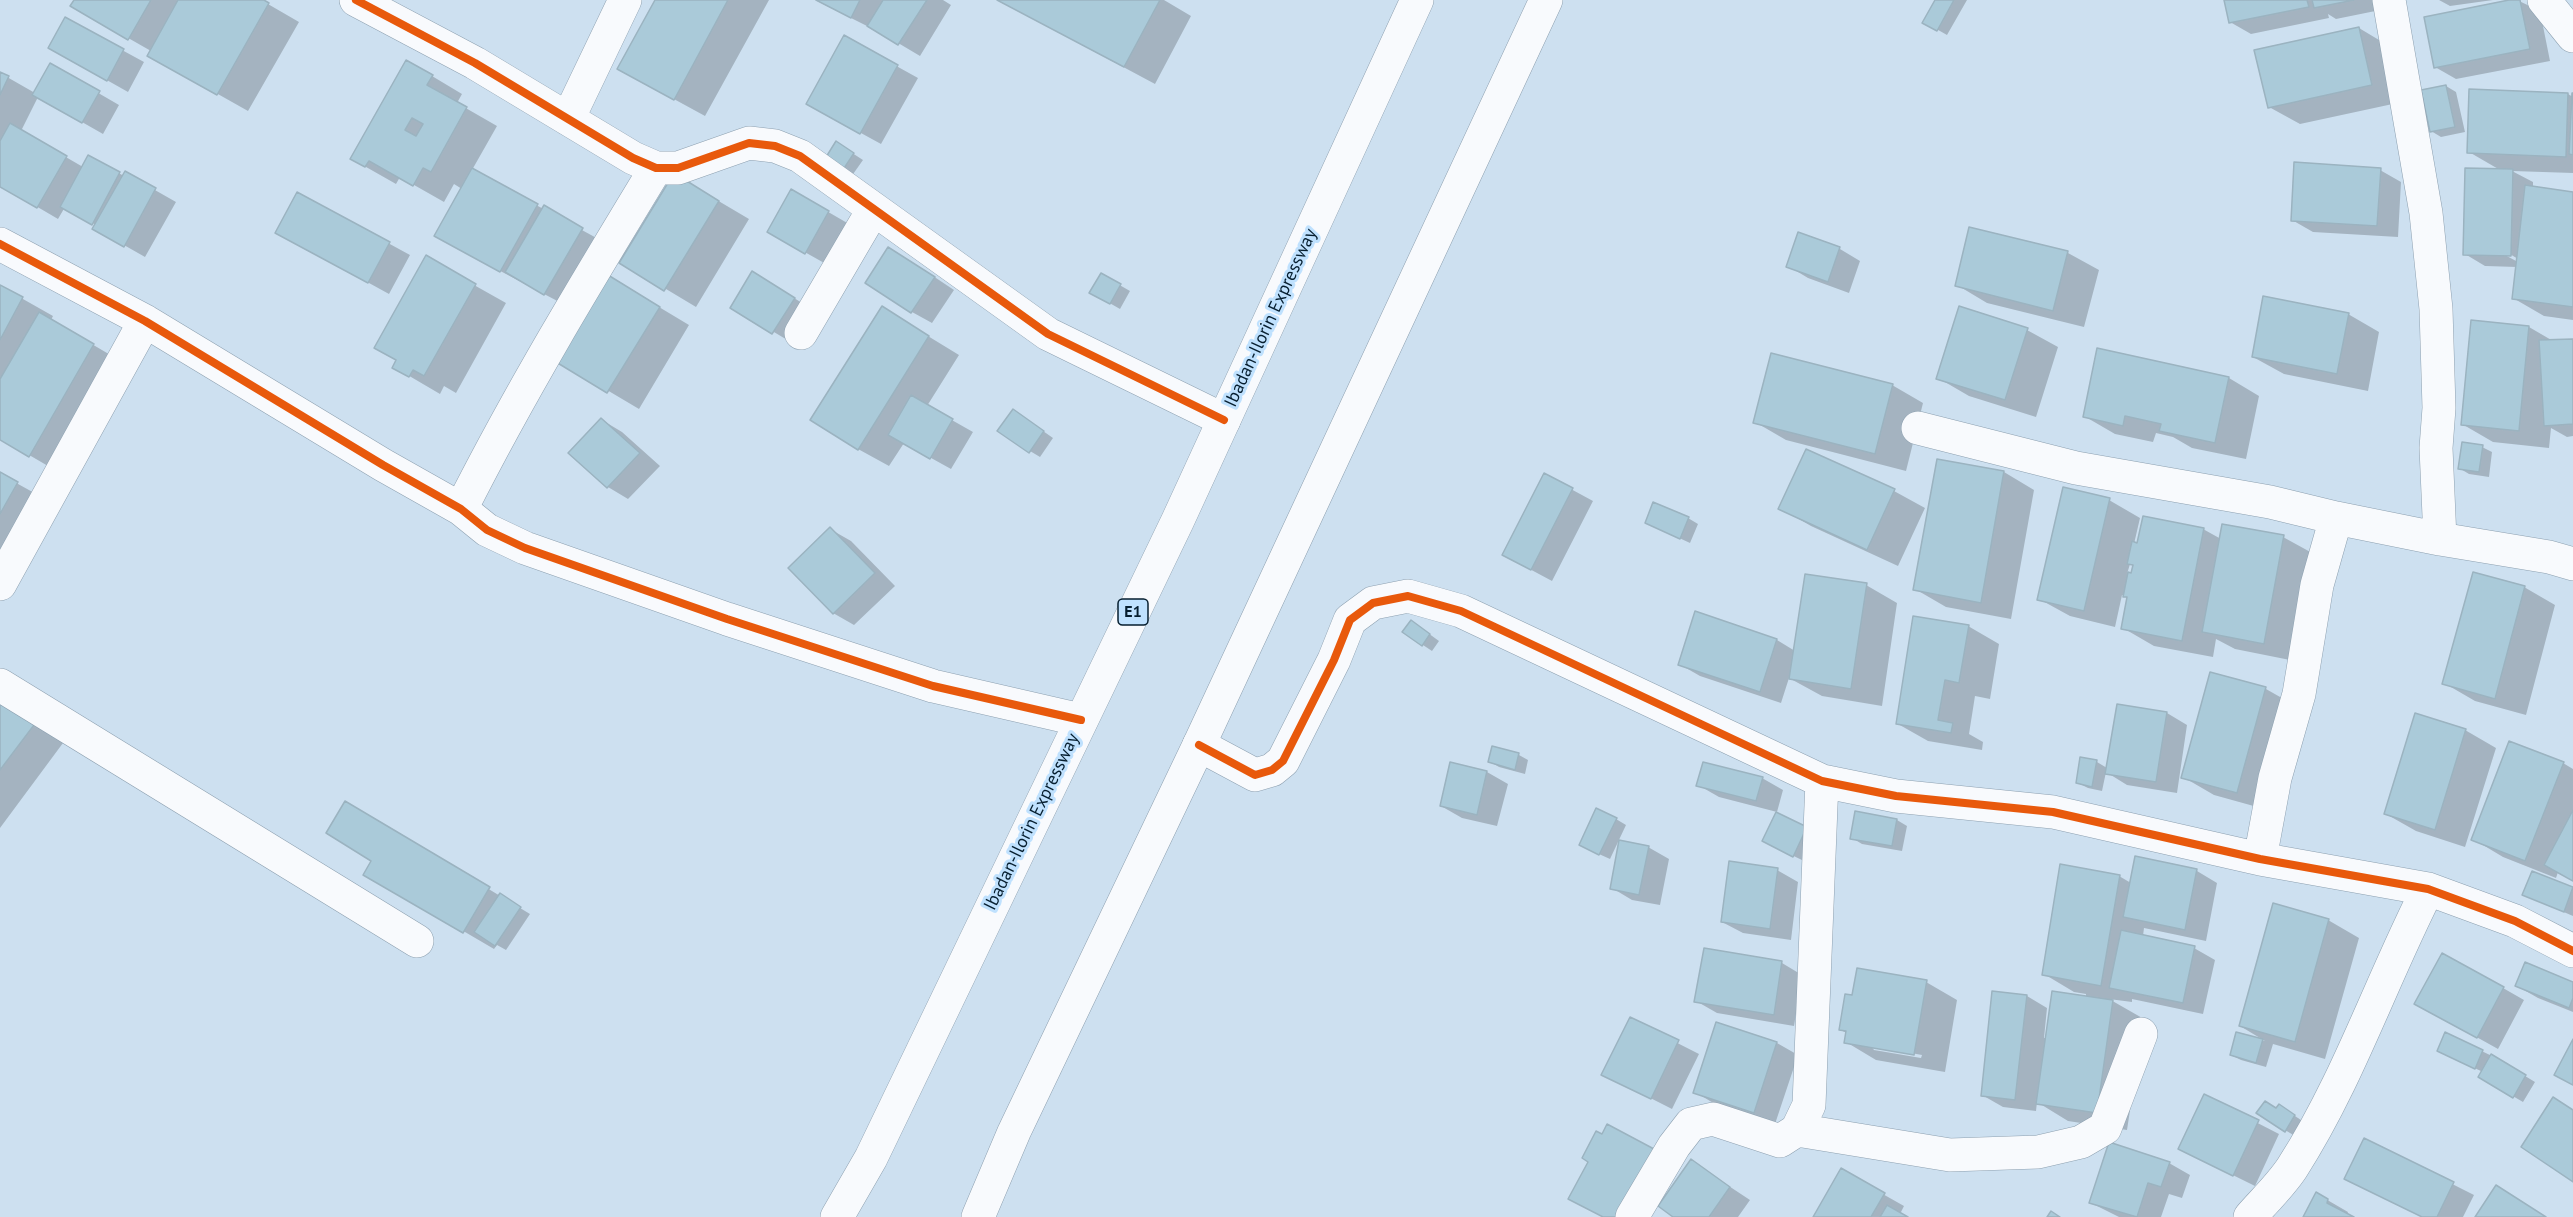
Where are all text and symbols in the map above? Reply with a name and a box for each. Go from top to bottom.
street label: Ibadan-Ilorin Expressway [1220,225,1322,411]
road number: E1 [1118,599,1148,625]
street label: Ibadan-Ilorin Expressway [980,730,1084,914]

